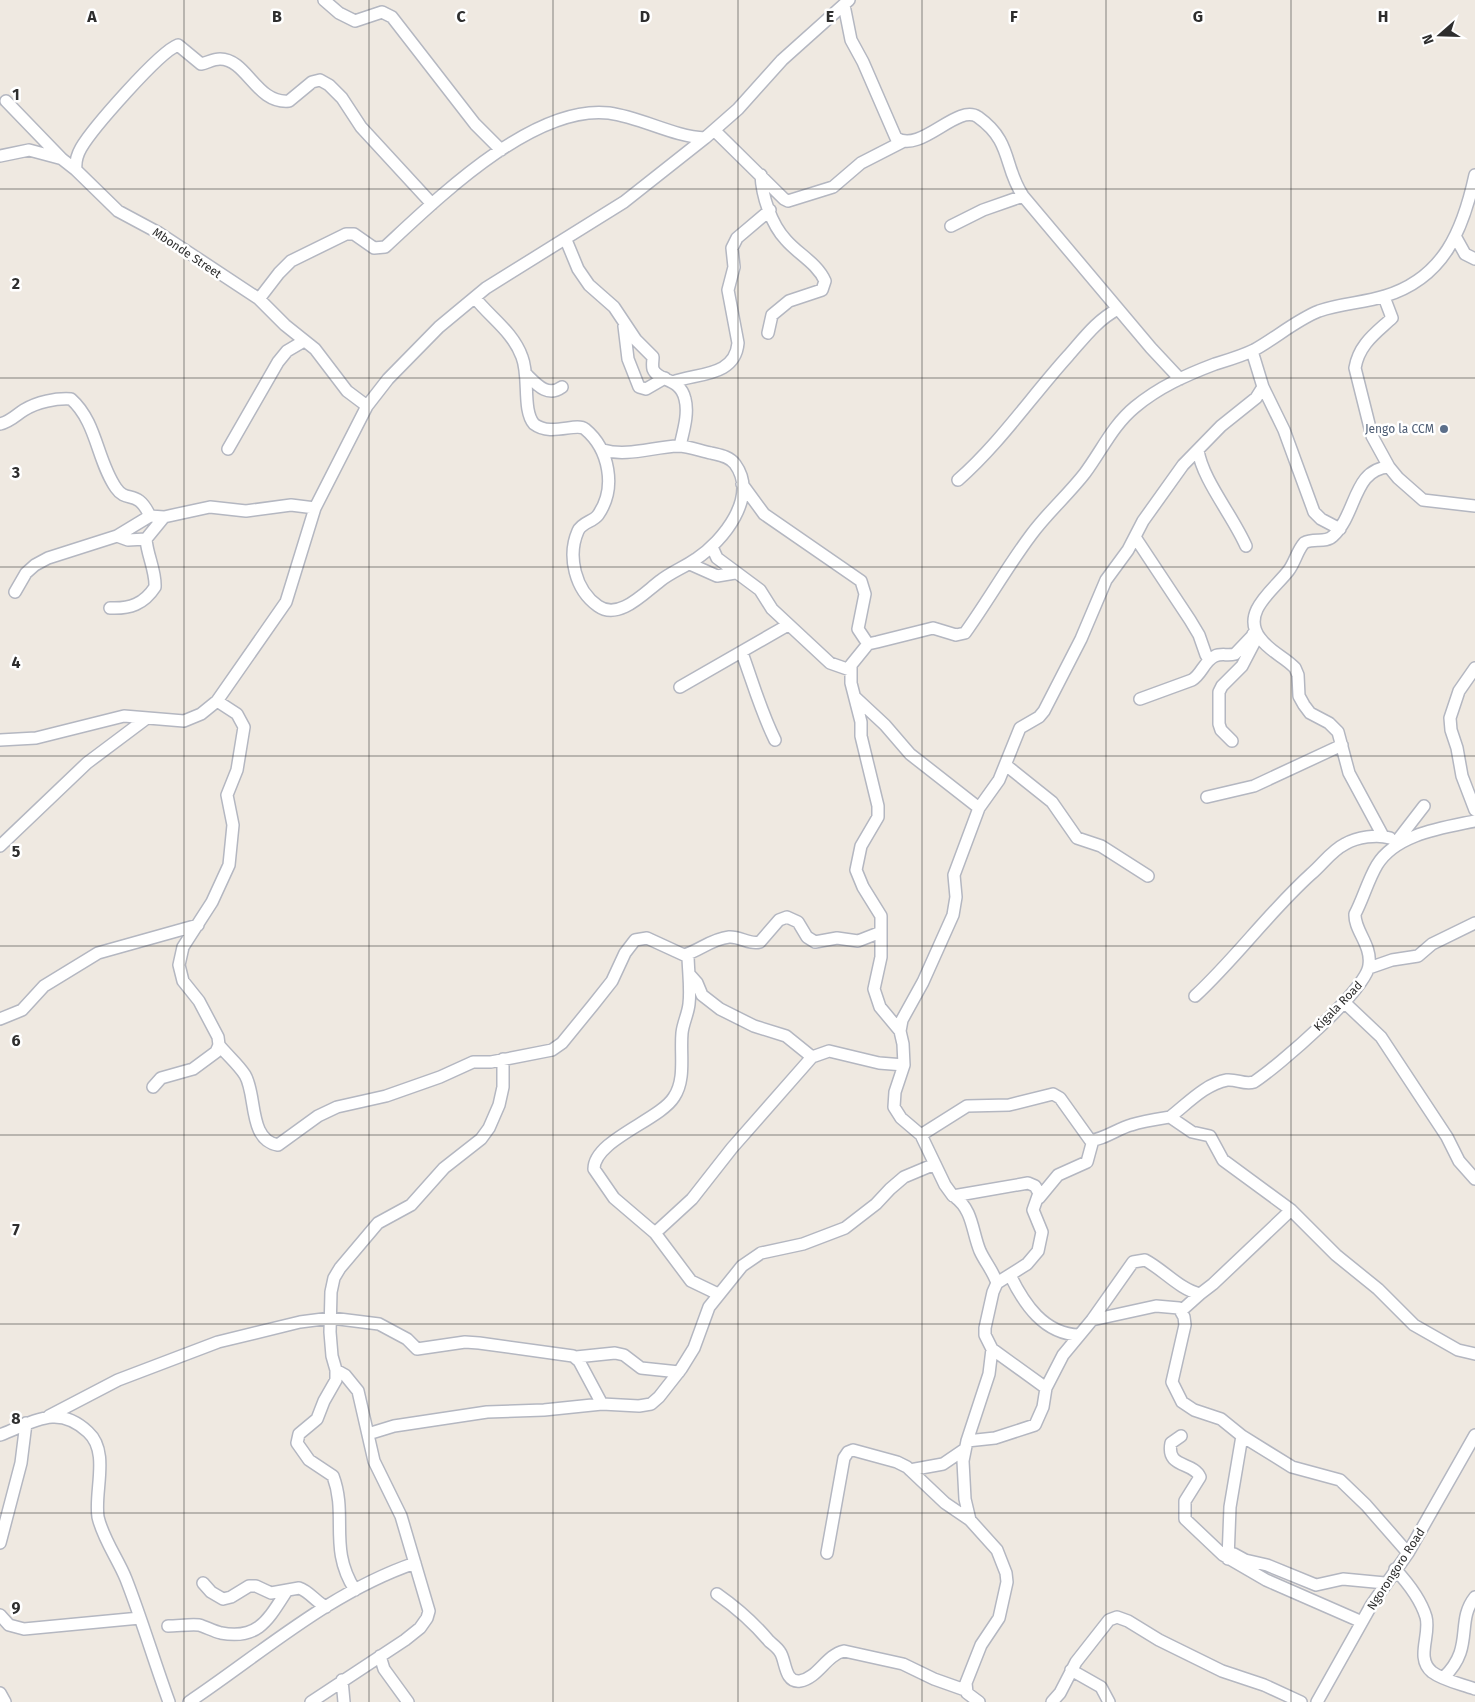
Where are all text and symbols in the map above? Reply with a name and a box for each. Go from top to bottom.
text: A [86,7,97,26]
text: B [272,7,282,26]
text: C [456,7,466,26]
text: D [640,7,650,26]
text: E [826,7,834,26]
text: F [1010,7,1018,26]
text: G [1193,7,1203,26]
text: H [1378,7,1388,26]
north arrow [1415,10,1465,60]
text: N [1419,32,1438,47]
text: 1 [12,85,20,104]
street label: Mbonde Street [150,225,225,282]
text: 2 [12,274,20,293]
place label: Jengo la CCM [1365,422,1434,436]
marker: Jengo la CCM [1438,423,1450,435]
text: 3 [11,463,20,482]
text: 4 [11,653,21,672]
text: 5 [12,842,21,861]
street label: Kigala Road [1311,978,1365,1034]
text: 6 [11,1031,21,1050]
text: 7 [12,1220,20,1239]
text: 8 [11,1409,21,1428]
street label: Ngorongoro Road [1364,1525,1428,1613]
text: 9 [12,1598,21,1617]

